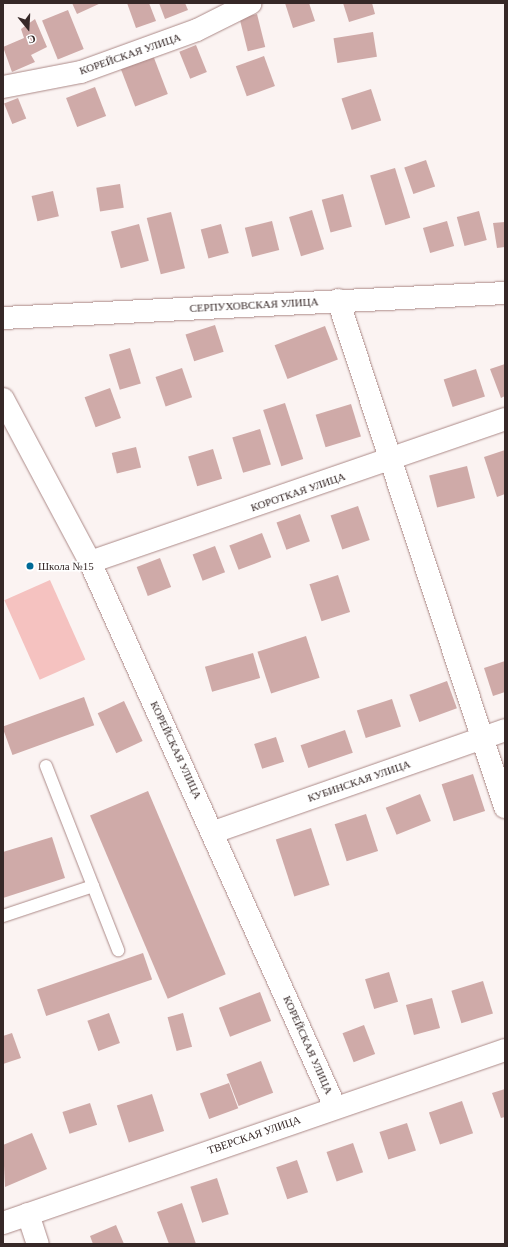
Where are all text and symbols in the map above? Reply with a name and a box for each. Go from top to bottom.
north arrow [8,8,48,48]
street label: КОРЕЙСКАЯ УЛИЦА [78,30,182,78]
text: С [26,32,37,46]
street label: СЕРПУХОВСКАЯ УЛИЦА [189,295,319,315]
street label: КОРОТКАЯ УЛИЦА [249,470,347,514]
place label: Школа №15 [38,559,94,573]
marker: Школа №15 [25,561,35,571]
street label: КОРЕЙСКАЯ УЛИЦА [148,699,204,801]
street label: КУБИНСКАЯ УЛИЦА [306,757,412,805]
street label: КОРЕЙСКАЯ УЛИЦА [280,994,336,1096]
street label: ТВЕРСКАЯ УЛИЦА [206,1113,302,1157]

